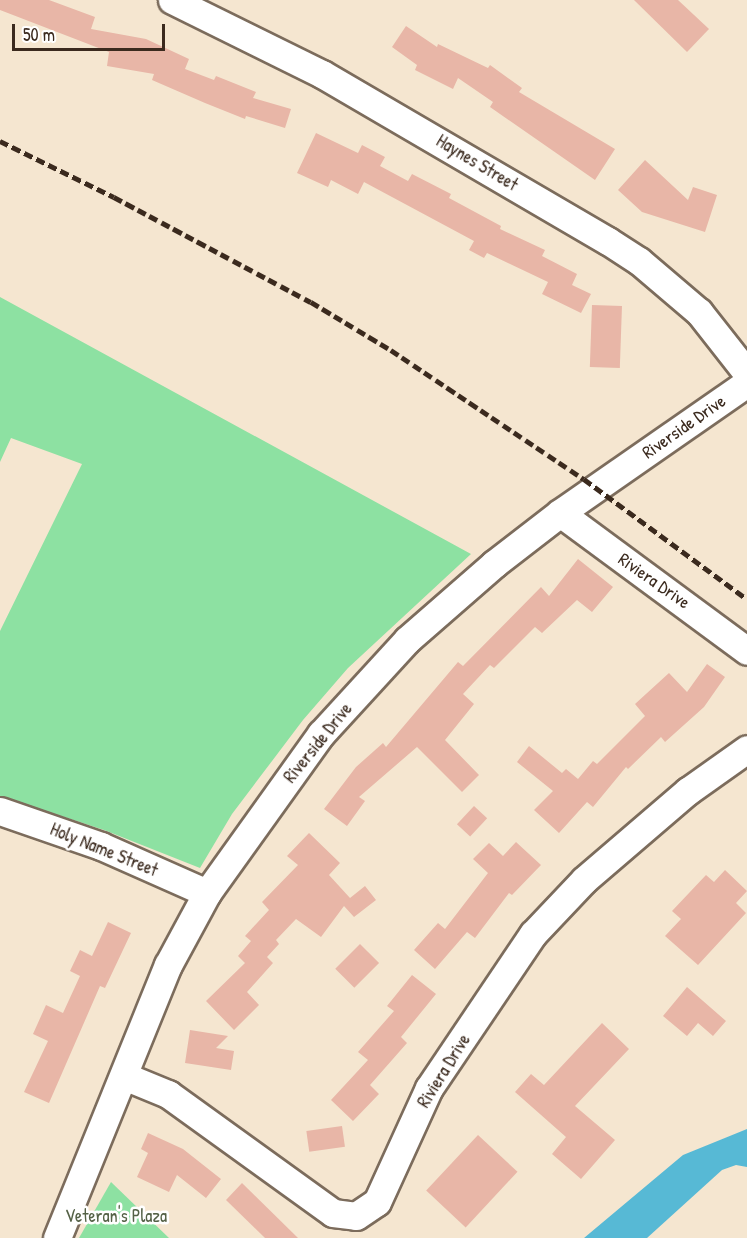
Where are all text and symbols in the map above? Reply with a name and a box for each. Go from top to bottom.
scale bar [15,12,168,50]
text: 50 m [23,22,55,47]
street label: Haynes Street [432,130,522,196]
street label: Riverside Drive [638,390,730,464]
street label: Riviera Drive [614,548,694,614]
street label: Riverside Drive [279,699,357,787]
street label: Holy Name Street [47,819,161,881]
street label: Riviera Drive [413,1030,475,1112]
park label: Veteran's Plaza [65,1205,167,1227]

